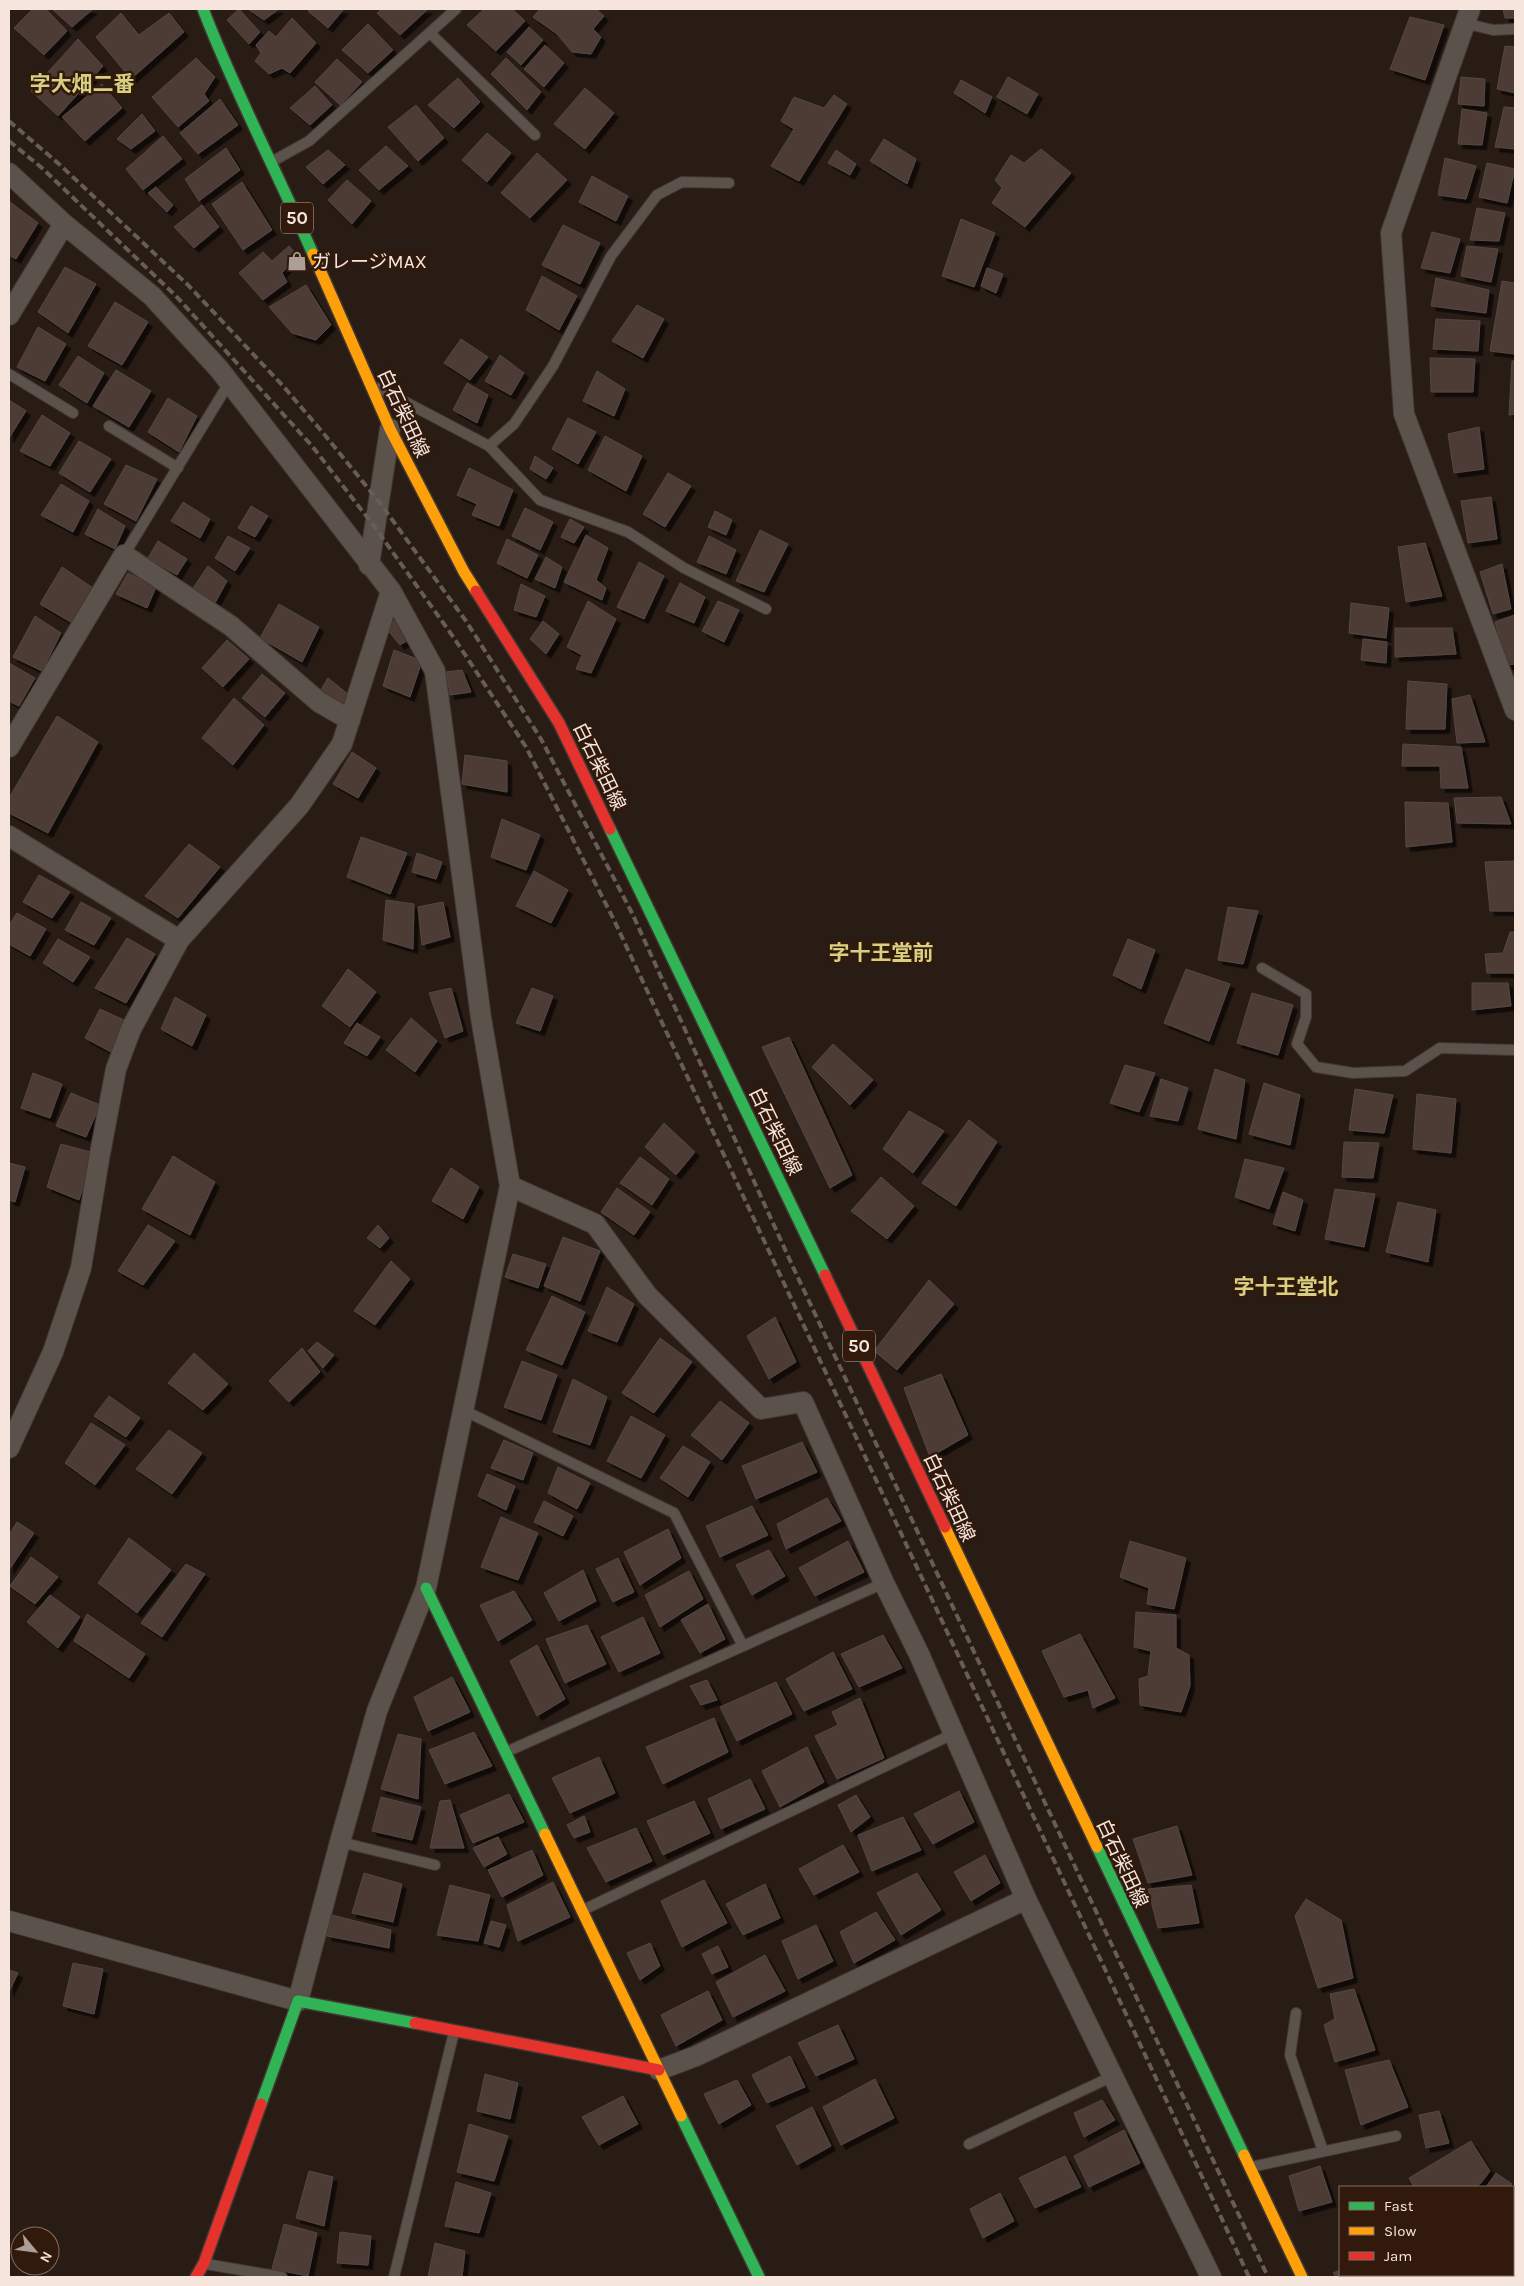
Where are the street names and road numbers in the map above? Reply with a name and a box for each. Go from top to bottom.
road number: 50 [281,202,313,234]
street label: 白石柴田線 [373,366,433,461]
street label: 白石柴田線 [568,719,630,814]
street label: 白石柴田線 [744,1084,806,1179]
road number: 50 [843,1330,875,1362]
street label: 白石柴田線 [919,1450,979,1545]
street label: 白石柴田線 [1092,1816,1152,1911]

